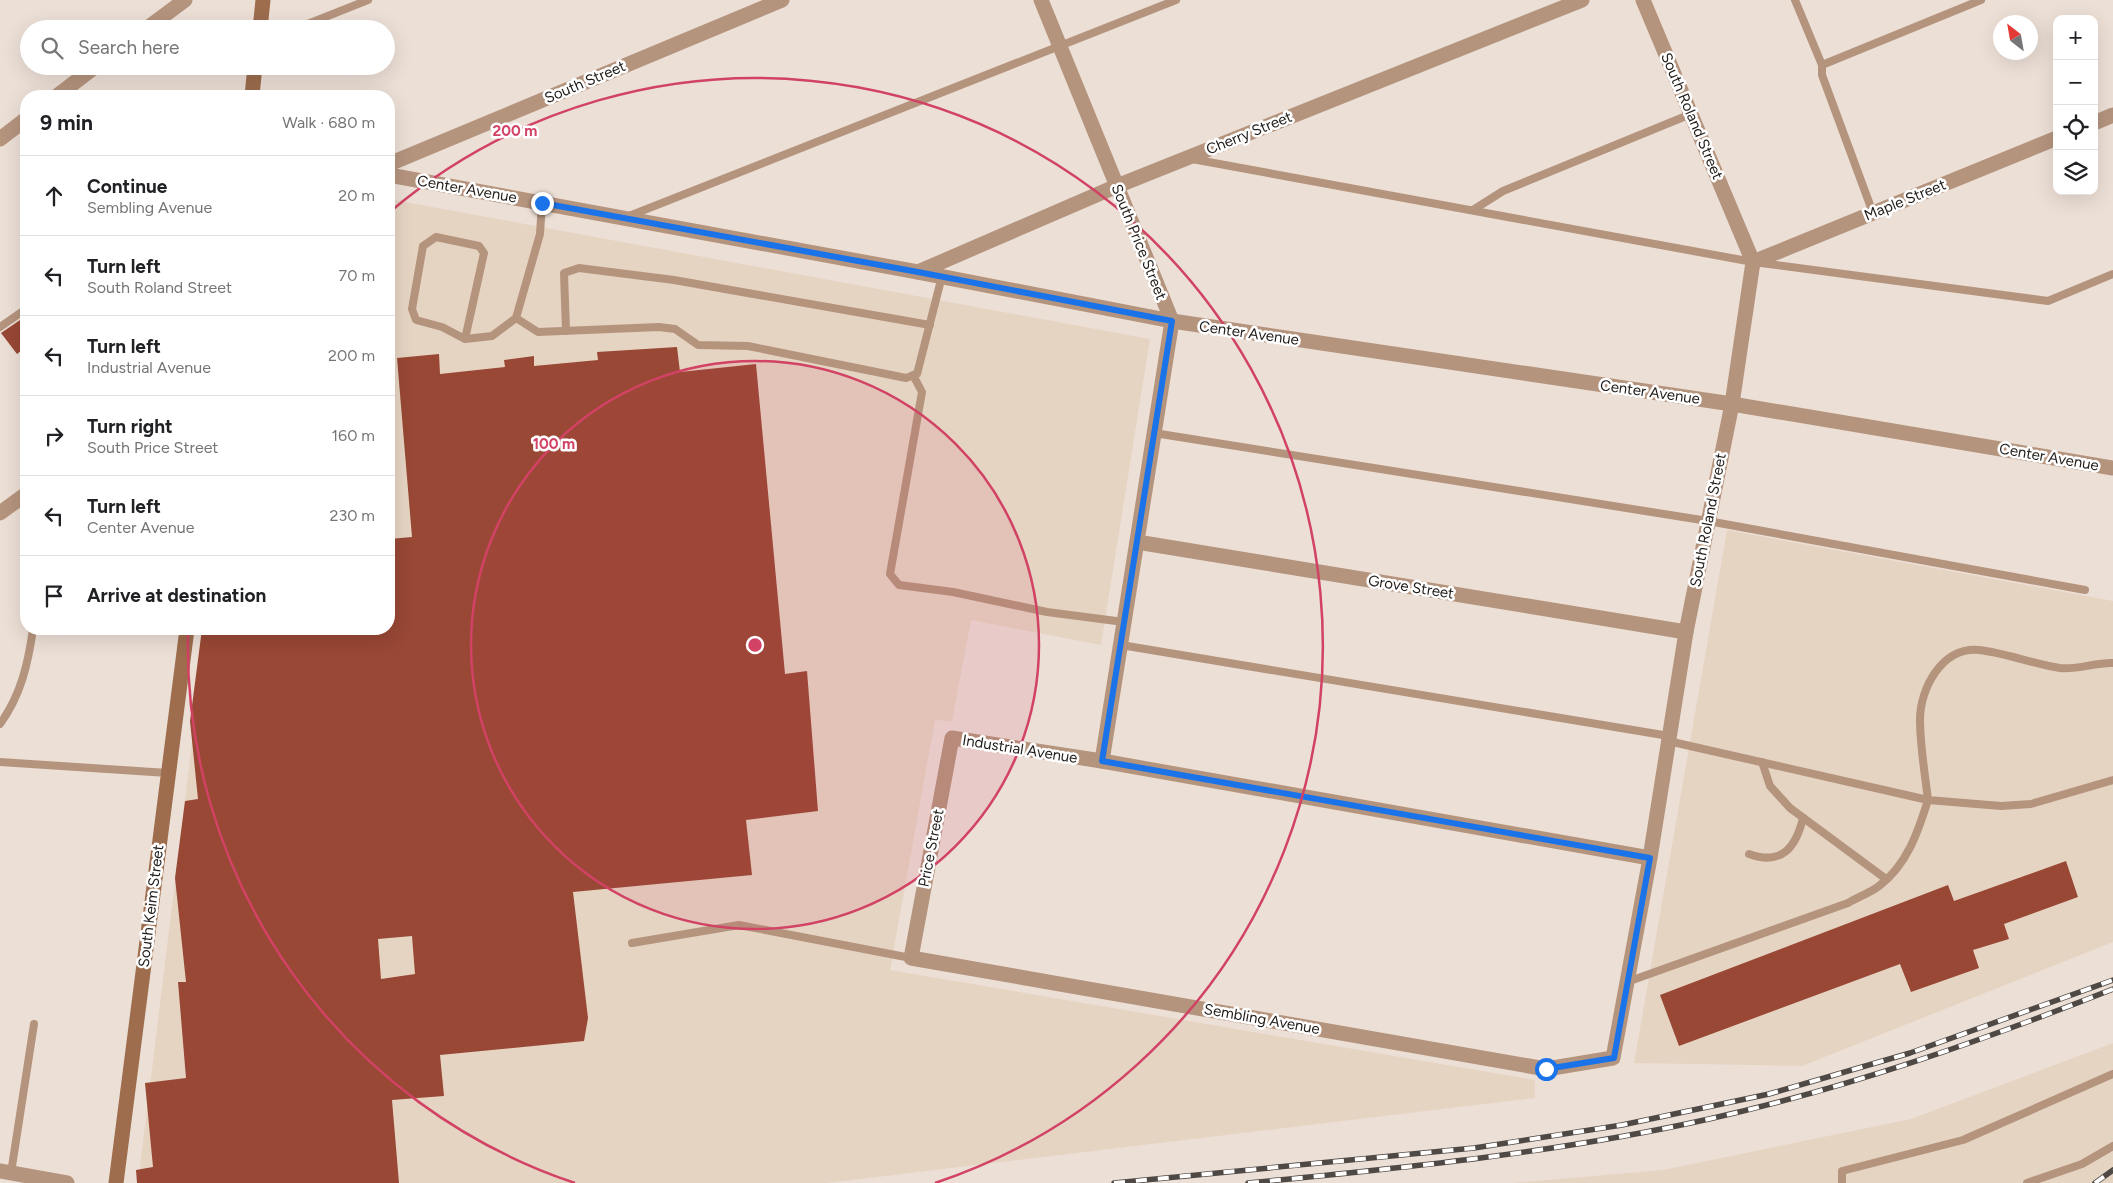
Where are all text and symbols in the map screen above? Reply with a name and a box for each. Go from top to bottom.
north arrow [1993,15,2038,60]
map controls [2053,15,2098,195]
button: + [2053,15,2098,60]
search box [20,20,395,75]
icon: search [38,34,66,62]
text: Search here [78,36,180,59]
street label: South Roland Street [1657,50,1727,182]
street label: South Street [542,57,628,107]
button: − [2053,60,2098,105]
button: locate [2053,105,2098,150]
street label: Cherry Street [1203,107,1295,158]
text: 9 min [40,110,93,135]
text: Walk · 680 m [282,113,375,132]
text: 200 m [493,122,537,140]
button: layers [2053,150,2098,195]
street label: Center Avenue [416,171,518,207]
text: Continue [87,175,167,198]
street label: Maple Street [1862,175,1949,225]
icon: ahead [40,182,68,210]
street label: South Price Street [1108,182,1171,303]
text: 20 m [338,186,375,205]
route end [531,192,554,215]
text: Sembling Avenue [87,198,212,217]
text: Turn left [87,255,161,278]
icon: left [40,262,68,290]
text: 70 m [339,266,375,285]
text: South Roland Street [87,278,232,297]
street label: Center Avenue [1198,317,1300,349]
text: Turn left [87,335,161,358]
icon: left [40,342,68,370]
text: 200 m [328,346,375,365]
text: Industrial Avenue [87,358,211,377]
street label: Center Avenue [1599,376,1701,408]
text: Turn right [87,415,173,438]
icon: right [40,422,68,450]
text: 160 m [332,426,375,445]
text: 100 m [533,435,575,453]
text: South Price Street [87,438,218,457]
street label: Center Avenue [1998,439,2100,475]
street label: South Roland Street [1686,451,1730,588]
text: Turn left [87,495,161,518]
icon: left [40,502,68,530]
text: 230 m [330,506,375,525]
text: Center Avenue [87,518,194,537]
street label: Grove Street [1367,571,1455,603]
icon: arrive [40,582,68,610]
text: Arrive at destination [87,584,266,607]
centre of rings [746,636,764,654]
street label: Industrial Avenue [961,731,1079,767]
street label: Price Street [915,807,947,889]
street label: South Keim Street [135,843,167,968]
street label: Sembling Avenue [1203,1000,1321,1038]
route start [1535,1058,1558,1081]

